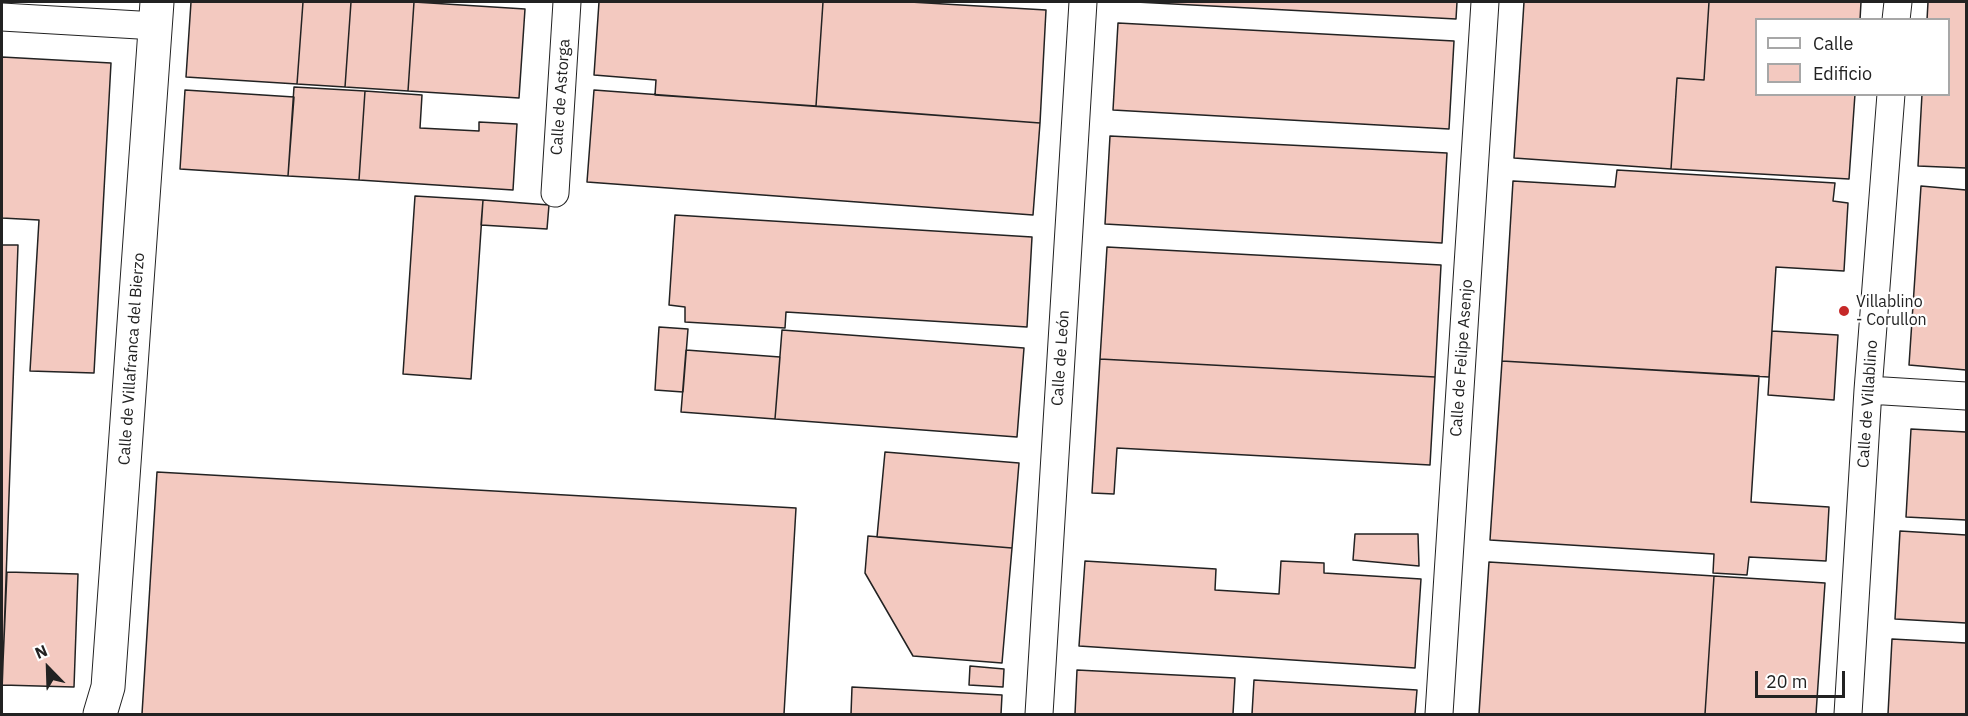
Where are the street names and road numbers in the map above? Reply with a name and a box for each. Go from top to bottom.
street label: Calle de Astorga [547,38,575,156]
street label: Calle de Villafranca del Bierzo [115,252,149,466]
street label: Calle de Felipe Asenjo [1447,279,1477,437]
street label: Calle de León [1048,309,1074,407]
street label: Calle de Villablino [1854,339,1882,469]

